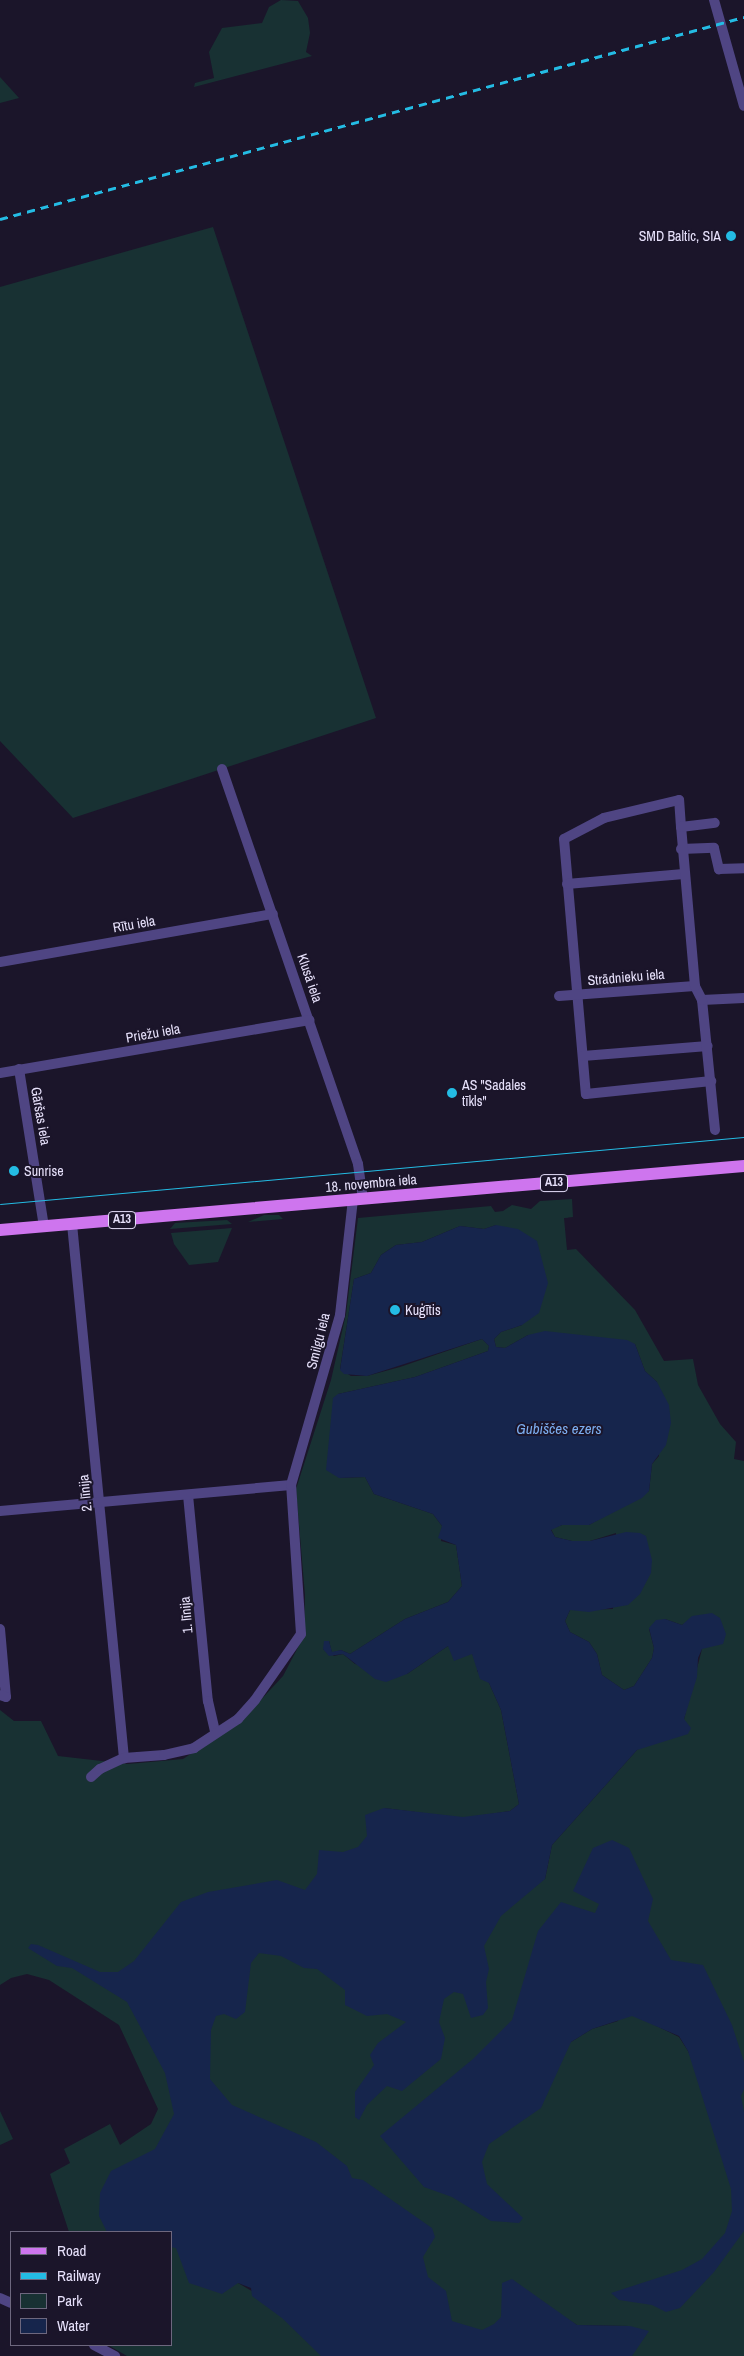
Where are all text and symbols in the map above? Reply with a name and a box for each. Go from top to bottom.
place label: SMD Baltic, SIA [639,228,721,244]
marker: SMD Baltic, SIA [725,230,737,242]
street label: Rītu iela [111,912,157,936]
street label: Klusā iela [294,951,326,1005]
street label: Strādnieku iela [587,965,665,989]
street label: Priežu iela [125,1020,181,1046]
place label: AS "Sadales tīkls" [462,1077,526,1110]
street label: Gāršas iela [28,1086,54,1146]
marker: AS "Sadales tīkls" [446,1087,458,1099]
place label: Sunrise [24,1163,64,1179]
marker: Sunrise [8,1165,20,1177]
street label: 18. novembra iela [324,1171,418,1195]
road number: A13 [539,1174,569,1192]
road number: A13 [107,1210,137,1230]
place label: Kuģītis [405,1302,441,1318]
marker: Kuģītis [389,1304,401,1316]
street label: Smilgu iela [303,1311,333,1371]
water label: Gubiščes ezers [516,1420,602,1438]
street label: 2. līnija [75,1474,95,1512]
street label: 1. līnija [176,1596,196,1634]
legend [10,2231,172,2346]
text: Road [57,2240,86,2261]
text: Railway [57,2265,101,2286]
text: Park [57,2290,82,2311]
text: Water [57,2315,89,2336]

